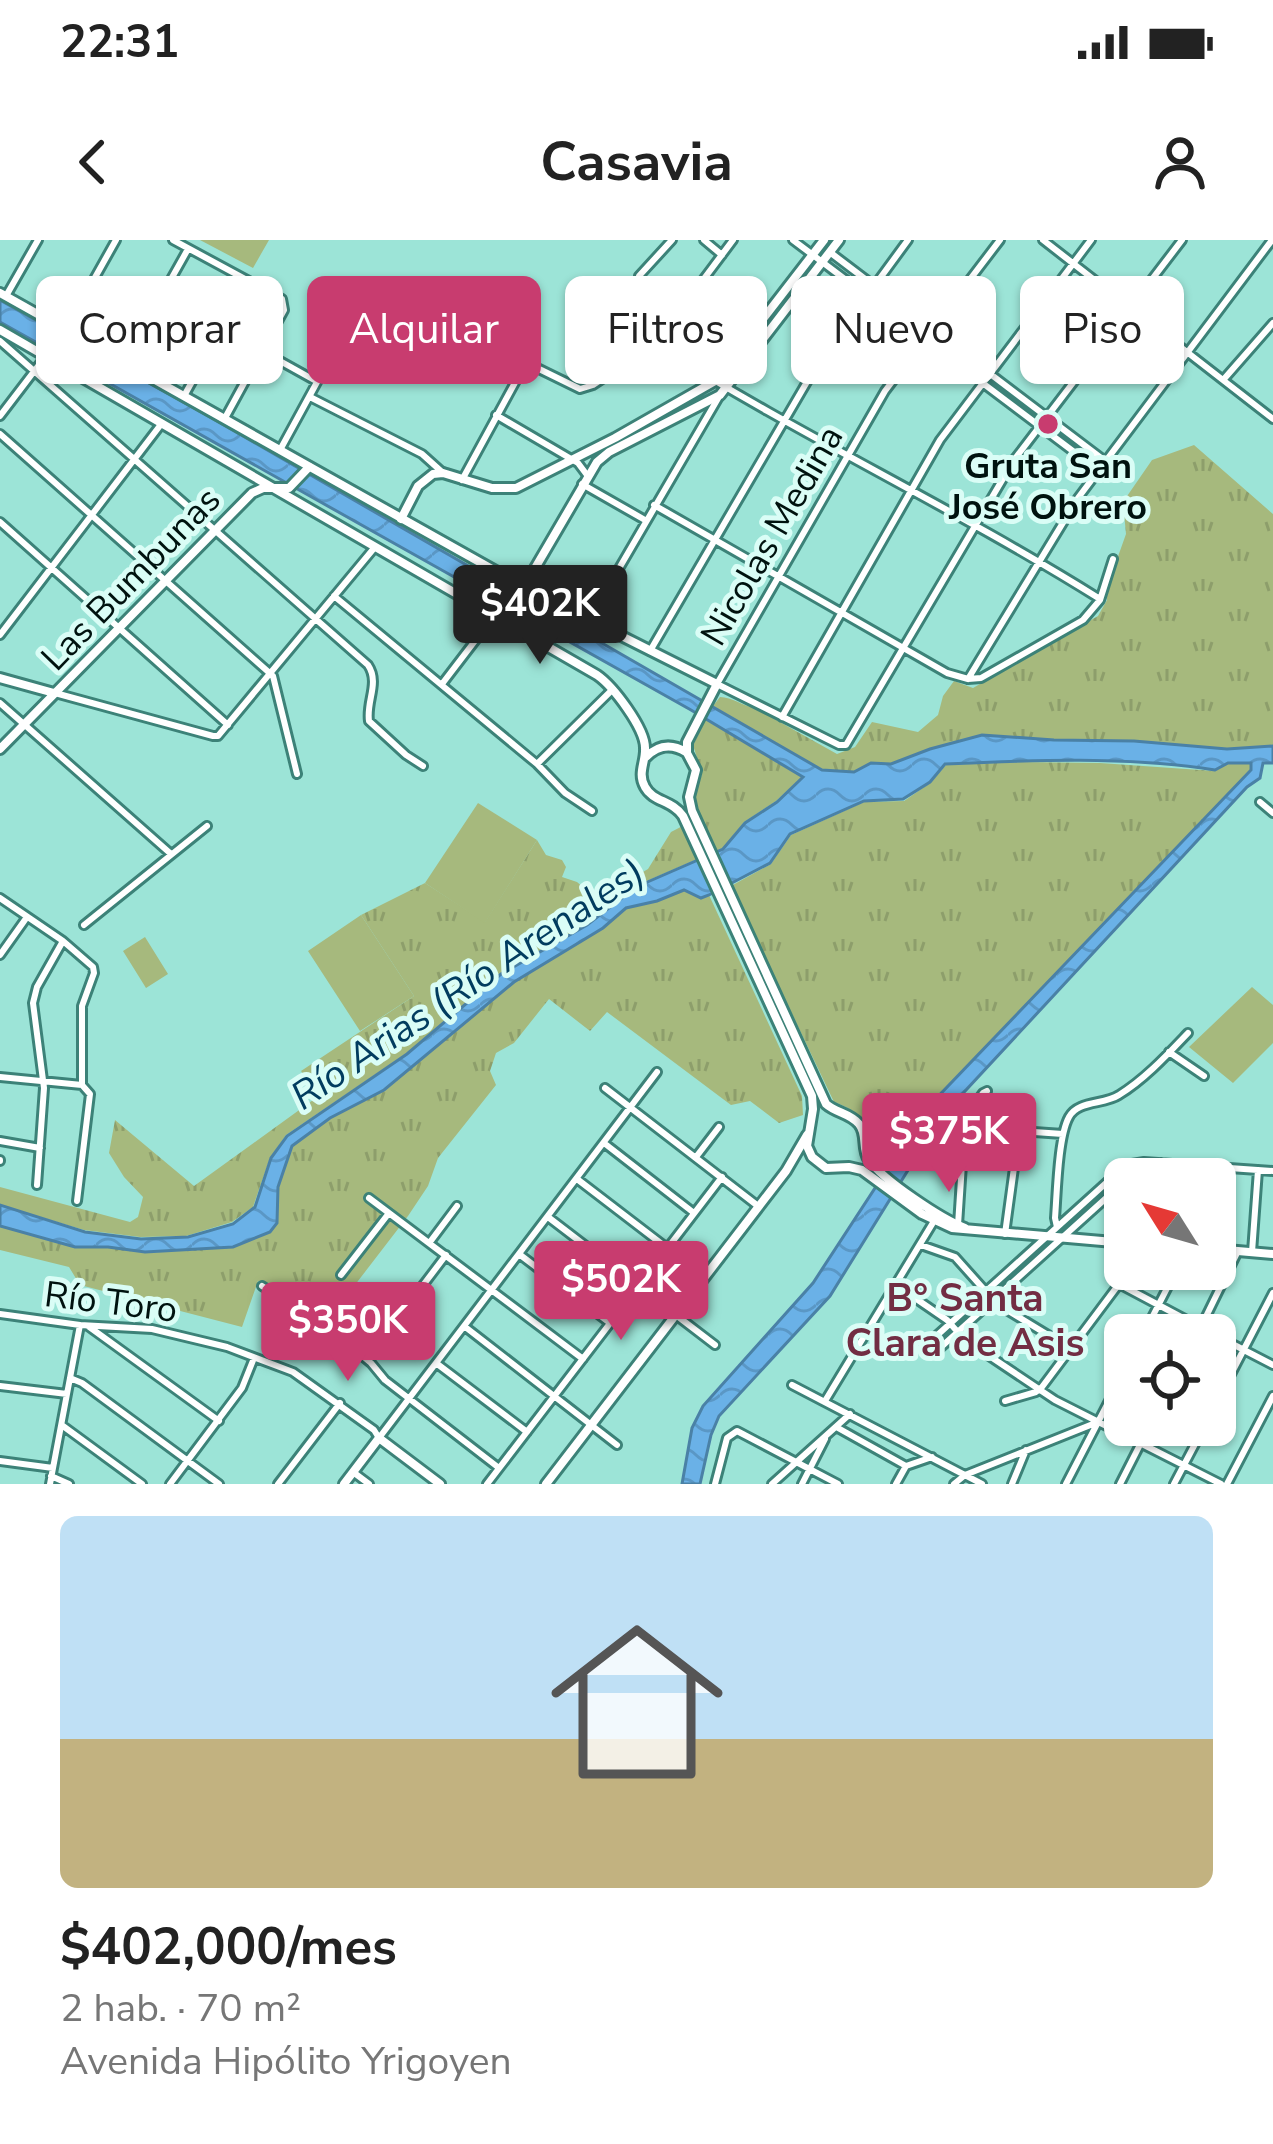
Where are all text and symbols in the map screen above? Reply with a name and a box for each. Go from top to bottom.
text: 22:31 [60,12,179,73]
text: Casavia [540,125,733,199]
icon: back [60,129,126,195]
icon: person [1147,129,1213,195]
chip: Comprar [36,276,283,384]
chip: Alquilar [307,276,541,384]
chip: Filtros [565,276,767,384]
chip: Nuevo [791,276,996,384]
chip: Piso [1020,276,1184,384]
marker: Gruta San José Obrero [1035,411,1061,437]
street label: Nicolas Medina [689,417,855,655]
place label: Gruta San José Obrero [948,442,1147,532]
street label: Las Bumbunas [31,476,232,682]
pin: $402K [456,565,624,667]
text: $402K [480,577,600,630]
water label: Río Arias (Río Arenales) [281,846,655,1122]
pin: $375K [865,1093,1033,1195]
text: $375K [889,1105,1009,1158]
north arrow [1104,1158,1236,1290]
map controls [1104,1158,1236,1446]
pin: $502K [537,1241,705,1343]
text: $502K [561,1253,681,1306]
street label: Río Toro [42,1270,180,1335]
district label: B° Santa Clara de Asis [846,1272,1085,1370]
pin: $350K [264,1282,432,1384]
text: $350K [288,1294,408,1347]
button: locate [1104,1314,1236,1446]
icon: home [529,1594,745,1810]
text: $402,000/mes [60,1912,397,1982]
text: 2 hab. · 70 m² [60,1982,301,2035]
text: Avenida Hipólito Yrigoyen [60,2035,512,2088]

